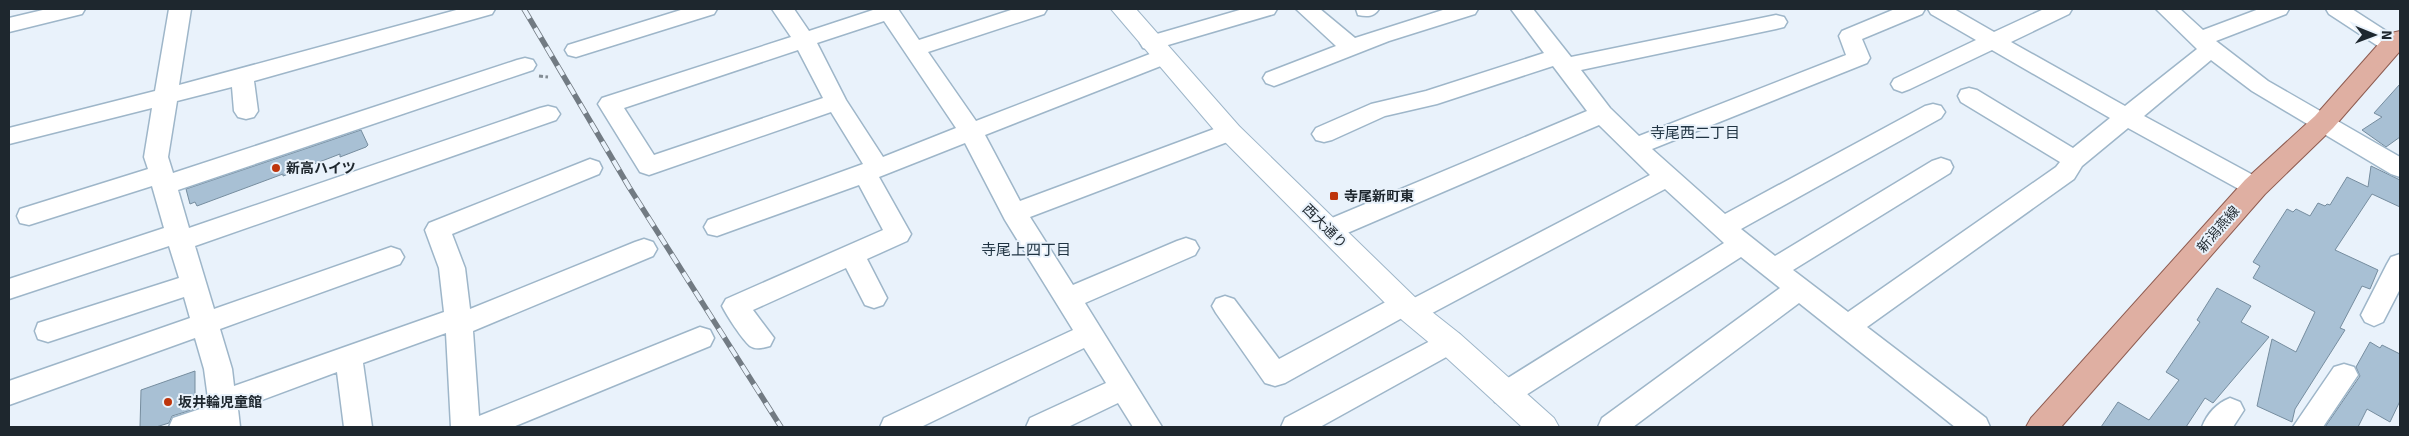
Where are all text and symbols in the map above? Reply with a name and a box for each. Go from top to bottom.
north arrow [2349,10,2399,60]
text: N [2378,30,2395,40]
district label: 寺尾西二丁目 [1650,124,1740,142]
place label: 新高ハイツ [286,160,356,177]
marker: 新高ハイツ [270,162,282,174]
place label: 寺尾新町東 [1344,188,1414,205]
marker: 寺尾新町東 [1328,190,1340,202]
street label: 西大通り [1299,201,1350,252]
street label: 新潟燕線 [2194,203,2243,256]
district label: 寺尾上四丁目 [981,241,1071,259]
place label: 坂井輪児童館 [178,394,262,411]
marker: 坂井輪児童館 [162,396,174,408]

